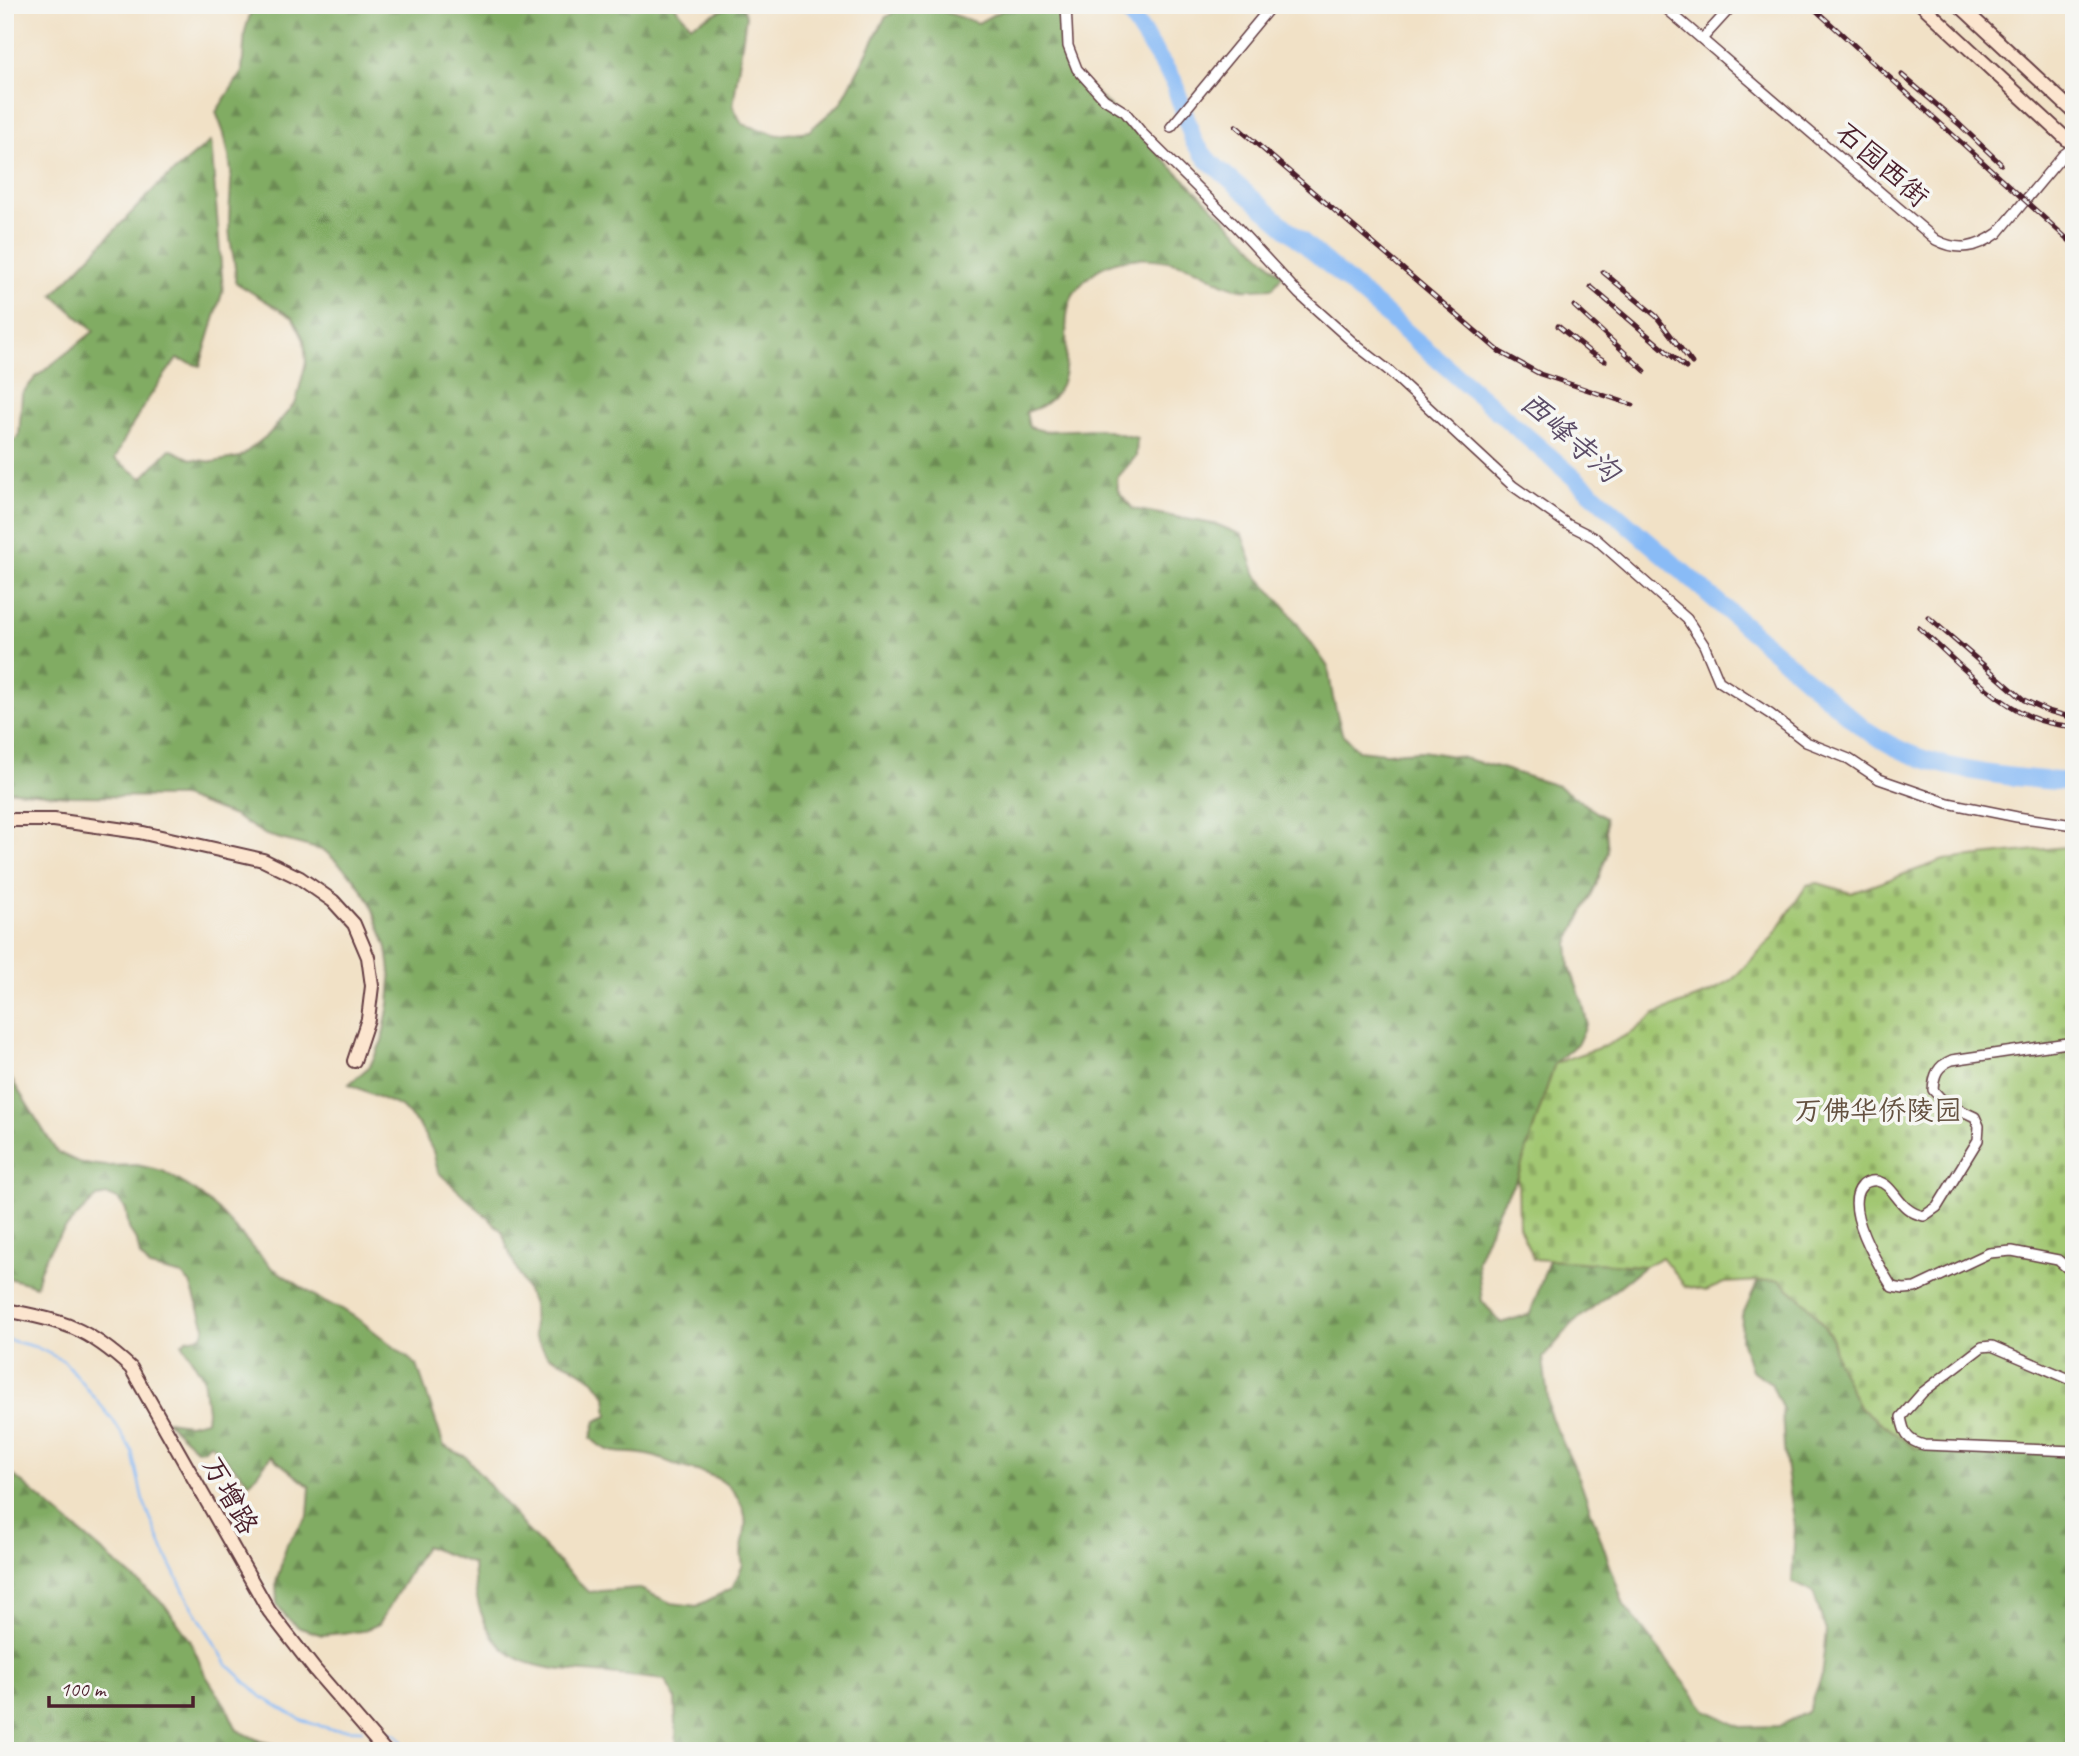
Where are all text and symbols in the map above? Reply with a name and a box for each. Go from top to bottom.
street label: 石园西街 [1829,114,1936,214]
water label: 西峰寺沟 [1512,383,1630,493]
park label: 万佛华侨陵园 [1794,1093,1962,1128]
street label: 万增路 [195,1450,266,1540]
scale bar [49,1665,192,1709]
text: 100 m [60,1676,107,1702]

